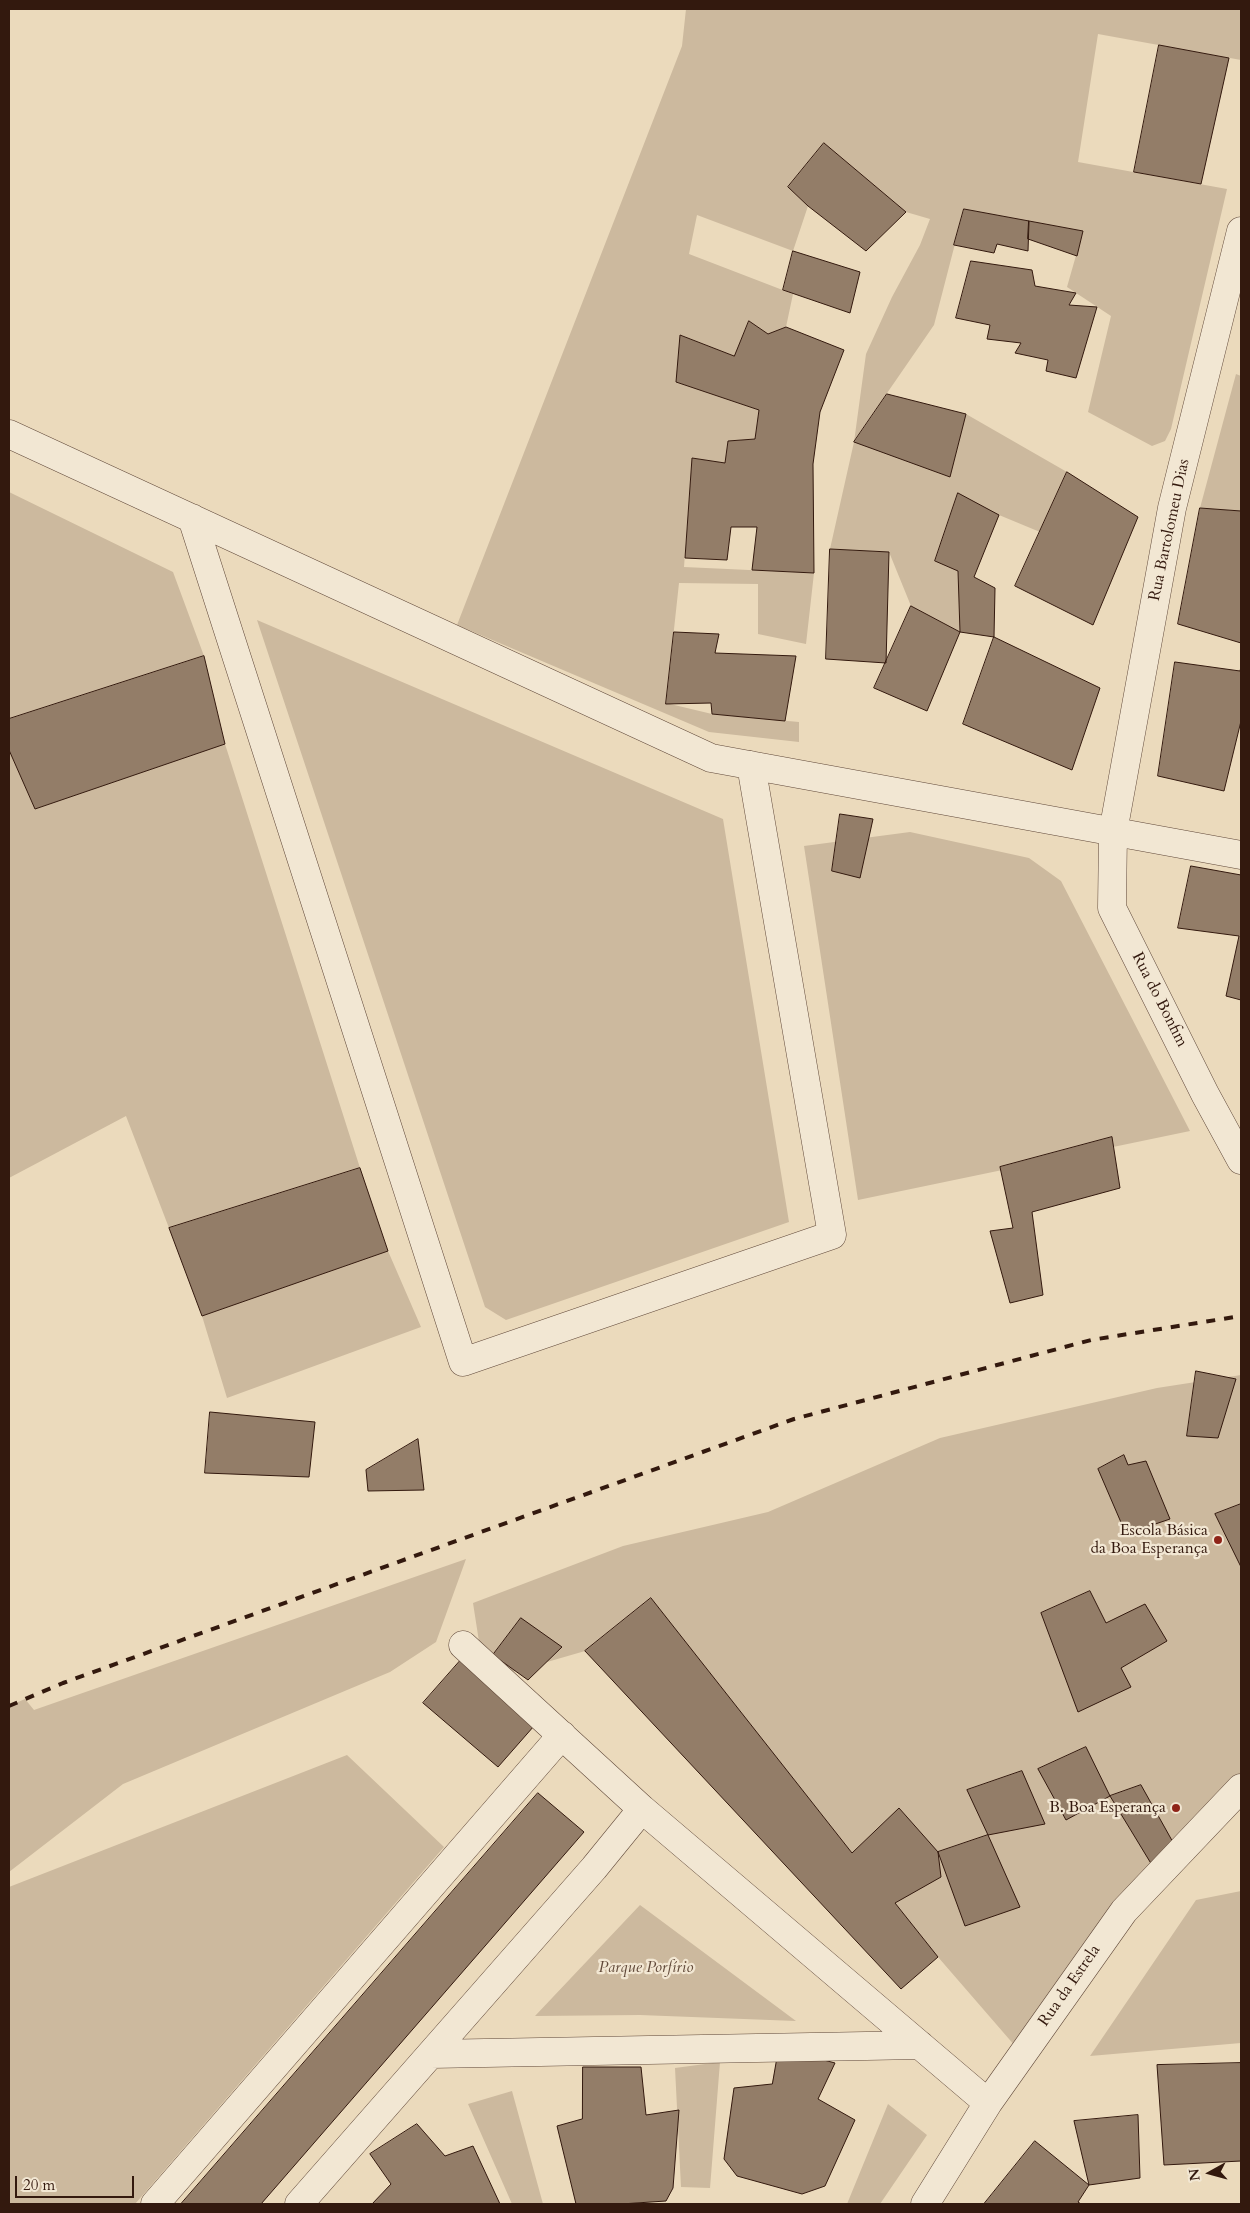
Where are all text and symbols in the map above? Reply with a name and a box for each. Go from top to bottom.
street label: Rua Bartolomeu Dias [1146,457,1194,603]
street label: Rua do Bonfim [1127,949,1191,1051]
place label: Escola Básica da Boa Esperança [1090,1521,1208,1559]
marker: Escola Básica da Boa Esperança [1212,1534,1224,1546]
place label: B. Boa Esperança [1049,1798,1166,1818]
marker: B. Boa Esperança [1170,1802,1182,1814]
street label: Rua da Estrela [1035,1942,1105,2030]
park label: Parque Porfírio [599,1958,693,1978]
north arrow [1185,2148,1235,2198]
scale bar [18,2166,136,2198]
text: N [1184,2168,1205,2182]
text: 20 m [23,2175,55,2195]

